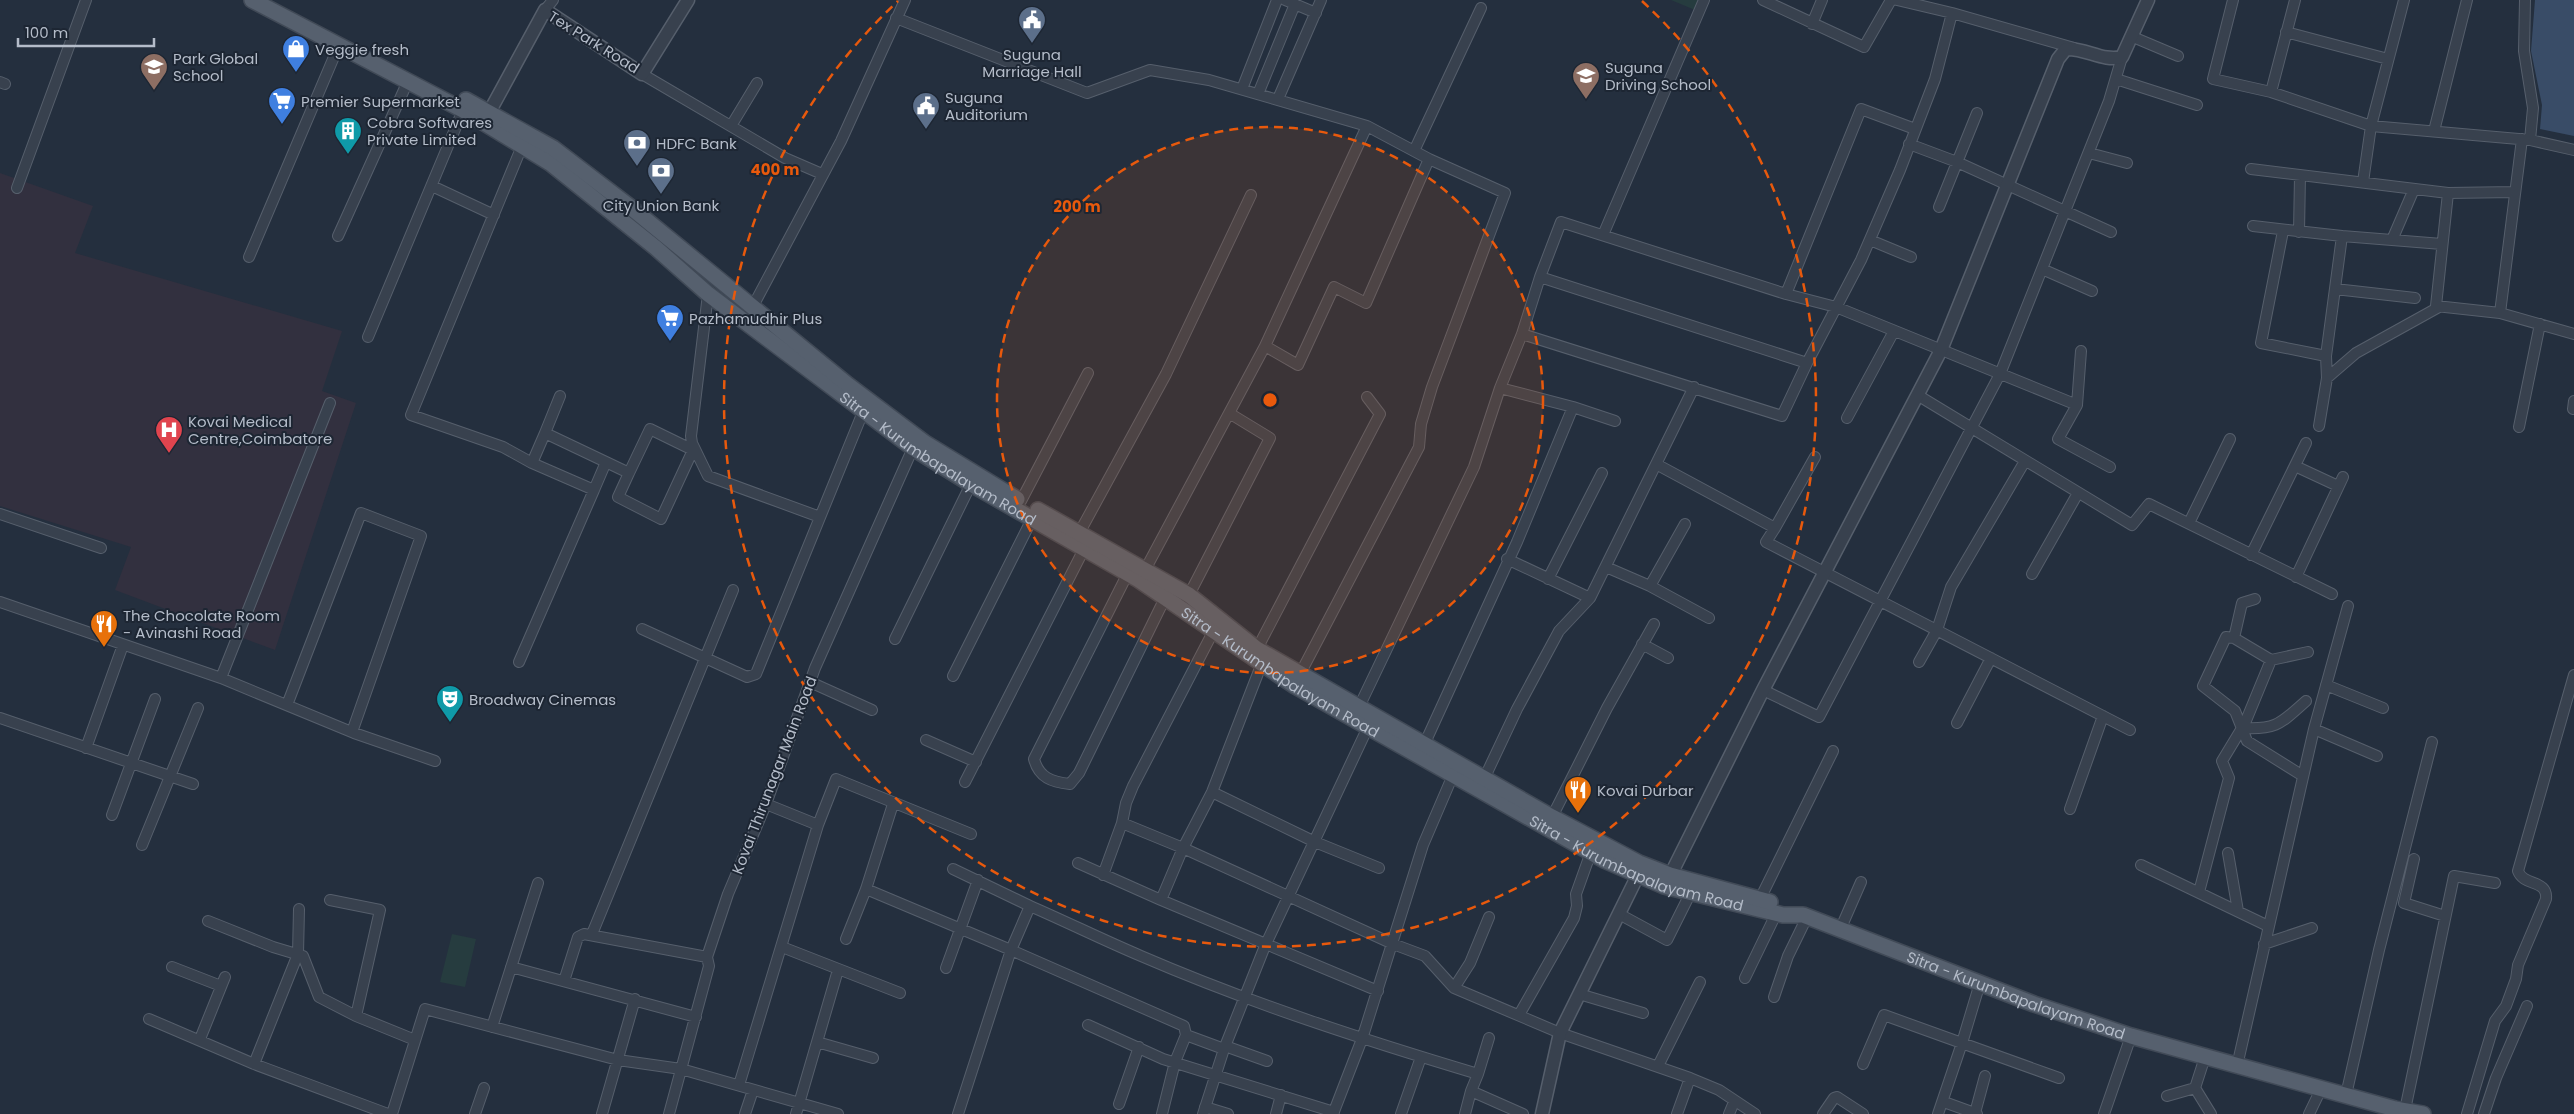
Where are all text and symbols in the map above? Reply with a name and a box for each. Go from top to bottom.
public building icon: Suguna Marriage Hall [1017,5,1047,44]
street label: Tex Park Road [544,6,644,78]
scale bar [18,15,154,47]
text: 100 m [25,22,68,43]
shop icon: Veggie fresh [281,34,311,73]
place label: Veggie fresh [315,39,409,60]
place label: Suguna Marriage Hall [982,44,1082,82]
place label: Park Global School [173,48,258,86]
school or university icon: Park Global School [139,52,169,91]
place label: Suguna Driving School [1605,57,1711,95]
school or university icon: Suguna Driving School [1571,61,1601,100]
supermarket icon: Premier Supermarket [267,86,297,125]
place label: Suguna Auditorium [945,87,1028,125]
place label: Premier Supermarket [301,91,460,112]
public building icon: Suguna Auditorium [911,91,941,130]
place label: Cobra Softwares Private Limited [367,112,492,150]
building icon: Cobra Softwares Private Limited [333,116,363,155]
bank icon: HDFC Bank [622,128,652,167]
place label: HDFC Bank [656,133,737,154]
bank icon: City Union Bank [646,156,676,195]
text: 400 m [751,159,800,180]
place label: City Union Bank [603,195,720,216]
text: 200 m [1053,196,1101,217]
supermarket icon: Pazhamudhir Plus [655,303,685,342]
place label: Pazhamudhir Plus [689,308,822,329]
street label: Sitra - Kurumbapalayam Road [836,386,1040,530]
centre of rings [1261,391,1279,409]
place label: Kovai Medical Centre,Coimbatore [188,411,332,449]
hospital icon: Kovai Medical Centre,Coimbatore [154,415,184,454]
street label: Sitra - Kurumbapalayam Road [1177,601,1383,742]
place label: The Chocolate Room - Avinashi Road [123,605,280,643]
restaurant icon: The Chocolate Room - Avinashi Road [89,609,119,648]
street label: Kovai Thirunagar Main Road [726,673,822,877]
theatre icon: Broadway Cinemas [435,684,465,723]
place label: Broadway Cinemas [469,689,616,710]
restaurant icon: Kovai Durbar [1563,775,1593,814]
place label: Kovai Durbar [1597,780,1694,801]
street label: Sitra - Kurumbapalayam Road [1526,810,1746,915]
street label: Sitra - Kurumbapalayam Road [1904,946,2128,1044]

